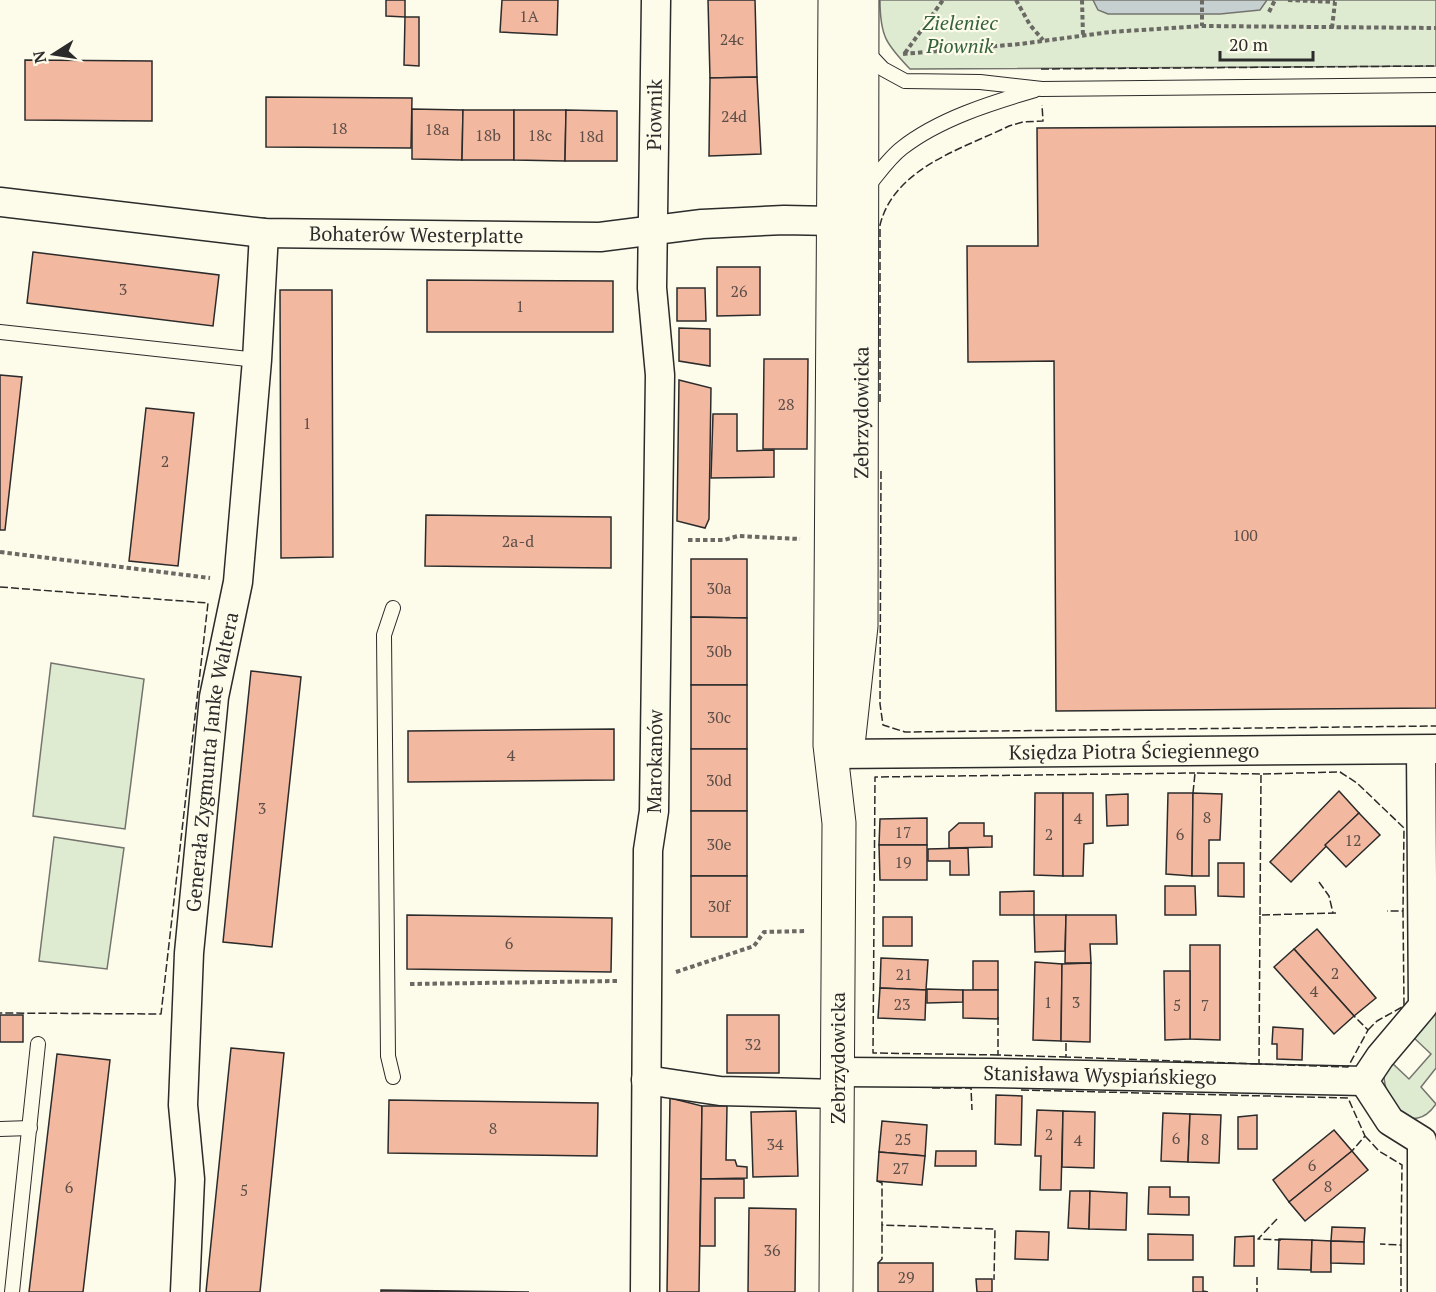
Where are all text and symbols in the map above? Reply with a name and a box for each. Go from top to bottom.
house number: 1A [519,5,539,27]
park label: Zieleniec Piownik [922,9,998,59]
north arrow [24,24,84,84]
scale bar [1220,24,1313,62]
house number: 24c [720,28,744,50]
text: 20 m [1229,32,1269,56]
text: N [27,49,51,65]
street label: Piownik [640,78,668,151]
house number: 24d [721,105,747,127]
house number: 18 [330,117,348,139]
house number: 18a [424,118,450,140]
house number: 18b [475,124,501,146]
house number: 18c [528,124,552,146]
house number: 18d [578,125,604,147]
street label: Bohaterów Westerplatte [309,220,523,249]
house number: 3 [119,278,127,300]
house number: 26 [730,280,748,302]
house number: 1 [516,295,524,317]
street label: Zebrzydowicka [847,346,874,479]
house number: 28 [777,393,795,415]
house number: 1 [303,412,311,434]
house number: 2 [161,450,169,472]
house number: 100 [1232,524,1258,546]
house number: 2a-d [502,530,534,552]
house number: 30a [706,577,732,599]
street label: Generała Zygmunta Janke Waltera [179,609,244,913]
house number: 30b [706,640,732,662]
house number: 30c [707,706,731,728]
street label: Marokanów [640,709,668,814]
street label: Księdza Piotra Ściegiennego [1009,736,1259,766]
house number: 4 [507,744,516,766]
house number: 30d [706,769,732,791]
house number: 3 [258,797,266,819]
house number: 8 [1203,806,1211,828]
house number: 4 [1074,807,1083,829]
house number: 17 [894,821,912,843]
house number: 2 [1045,823,1053,845]
house number: 6 [1176,823,1185,845]
house number: 12 [1344,829,1362,851]
house number: 30e [706,833,732,855]
house number: 19 [894,851,912,873]
house number: 30f [708,895,732,917]
house number: 6 [505,932,514,954]
house number: 2 [1331,962,1339,984]
house number: 21 [895,963,913,985]
house number: 4 [1310,980,1319,1002]
house number: 1 [1044,991,1052,1013]
house number: 3 [1072,991,1080,1013]
street label: Zebrzydowicka [824,992,851,1124]
house number: 23 [893,993,911,1015]
house number: 5 [1173,994,1181,1016]
house number: 7 [1201,994,1209,1016]
house number: 32 [744,1033,762,1055]
street label: Stanisława Wyspiańskiego [983,1059,1217,1091]
house number: 8 [489,1117,497,1139]
house number: 2 [1045,1123,1053,1145]
house number: 6 [1172,1127,1181,1149]
house number: 25 [894,1128,912,1150]
house number: 8 [1201,1128,1209,1150]
house number: 4 [1074,1129,1083,1151]
house number: 34 [766,1133,784,1155]
house number: 6 [1308,1154,1317,1176]
house number: 27 [892,1157,910,1179]
house number: 8 [1324,1175,1332,1197]
house number: 6 [65,1176,74,1198]
house number: 5 [240,1179,248,1201]
house number: 36 [763,1239,781,1261]
house number: 29 [897,1266,915,1288]

